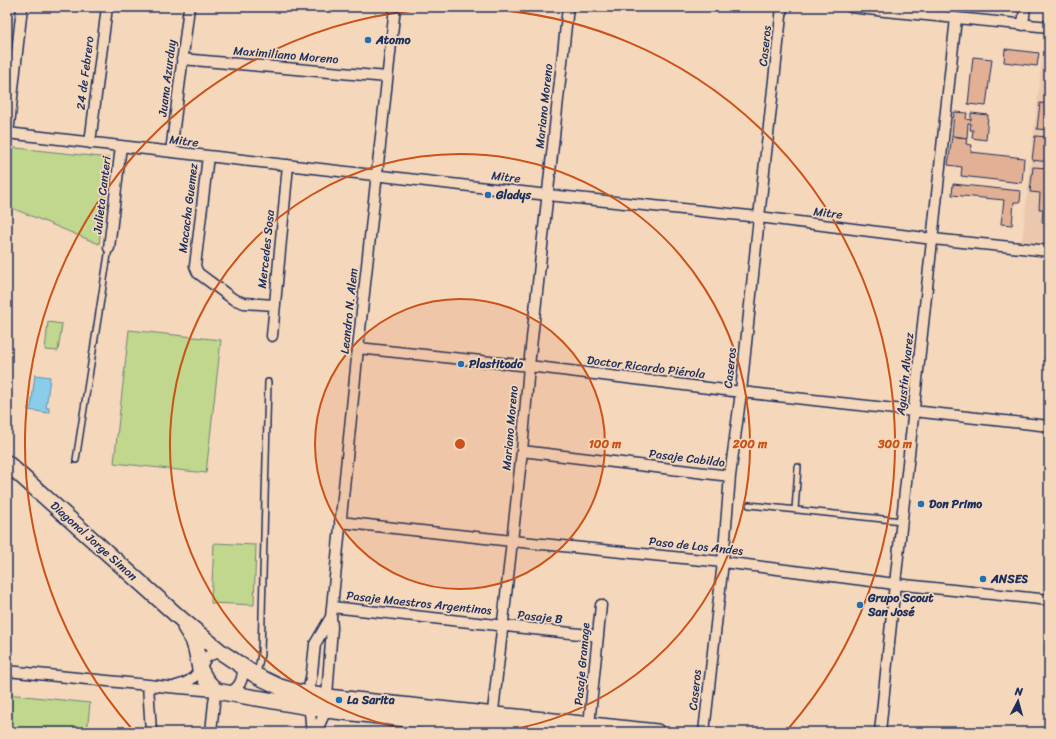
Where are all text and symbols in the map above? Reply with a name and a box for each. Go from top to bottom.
street label: Caseros [752,24,778,68]
place label: Atomo [375,29,411,51]
street label: 24 de Febrero [70,35,100,111]
marker: Atomo [363,35,373,45]
street label: Juana Azurduy [151,37,183,119]
street label: Maximiliano Moreno [232,39,340,71]
street label: Mariano Moreno [529,63,559,149]
street label: Mitre [168,128,200,154]
street label: Julieta Canteri [86,154,118,236]
street label: Macacha Guemez [172,162,204,254]
street label: Mitre [490,164,522,190]
place label: Gladys [495,184,531,206]
marker: Gladys [483,190,493,200]
street label: Mitre [812,200,844,226]
street label: Mercedes Sosa [251,208,281,289]
street label: Leandro N. Alem [334,267,364,355]
street label: Agustín Alvarez [890,331,920,418]
street label: Caseros [717,346,743,390]
street label: Doctor Ricardo Piérola [586,349,707,385]
place label: Plastitodo [469,353,524,375]
marker: Plastitodo [456,359,466,369]
street label: Mariano Moreno [495,385,525,471]
text: 100 m [589,433,622,455]
text: 200 m [732,433,768,455]
text: 300 m [877,433,913,455]
centre of rings [453,437,467,451]
street label: Pasaje Cabildo [648,442,726,474]
place label: Don Primo [929,493,982,515]
street label: Diagonal Jorge Simon [45,495,143,587]
marker: Don Primo [916,499,926,509]
street label: Paso de Los Andes [648,530,744,562]
place label: ANSES [990,568,1028,590]
marker: ANSES [978,574,988,584]
street label: Pasaje Maestros Argentinos [345,584,493,622]
place label: Grupo Scout San José [867,587,934,623]
marker: Grupo Scout San José [855,600,865,610]
street label: Pasaje B [516,604,564,630]
street label: Pasaje Gramage [567,621,597,706]
street label: Caseros [682,668,708,712]
north arrow [998,681,1038,721]
text: N [1013,682,1024,701]
place label: La Sarita [347,689,395,711]
marker: La Sarita [334,695,344,705]

